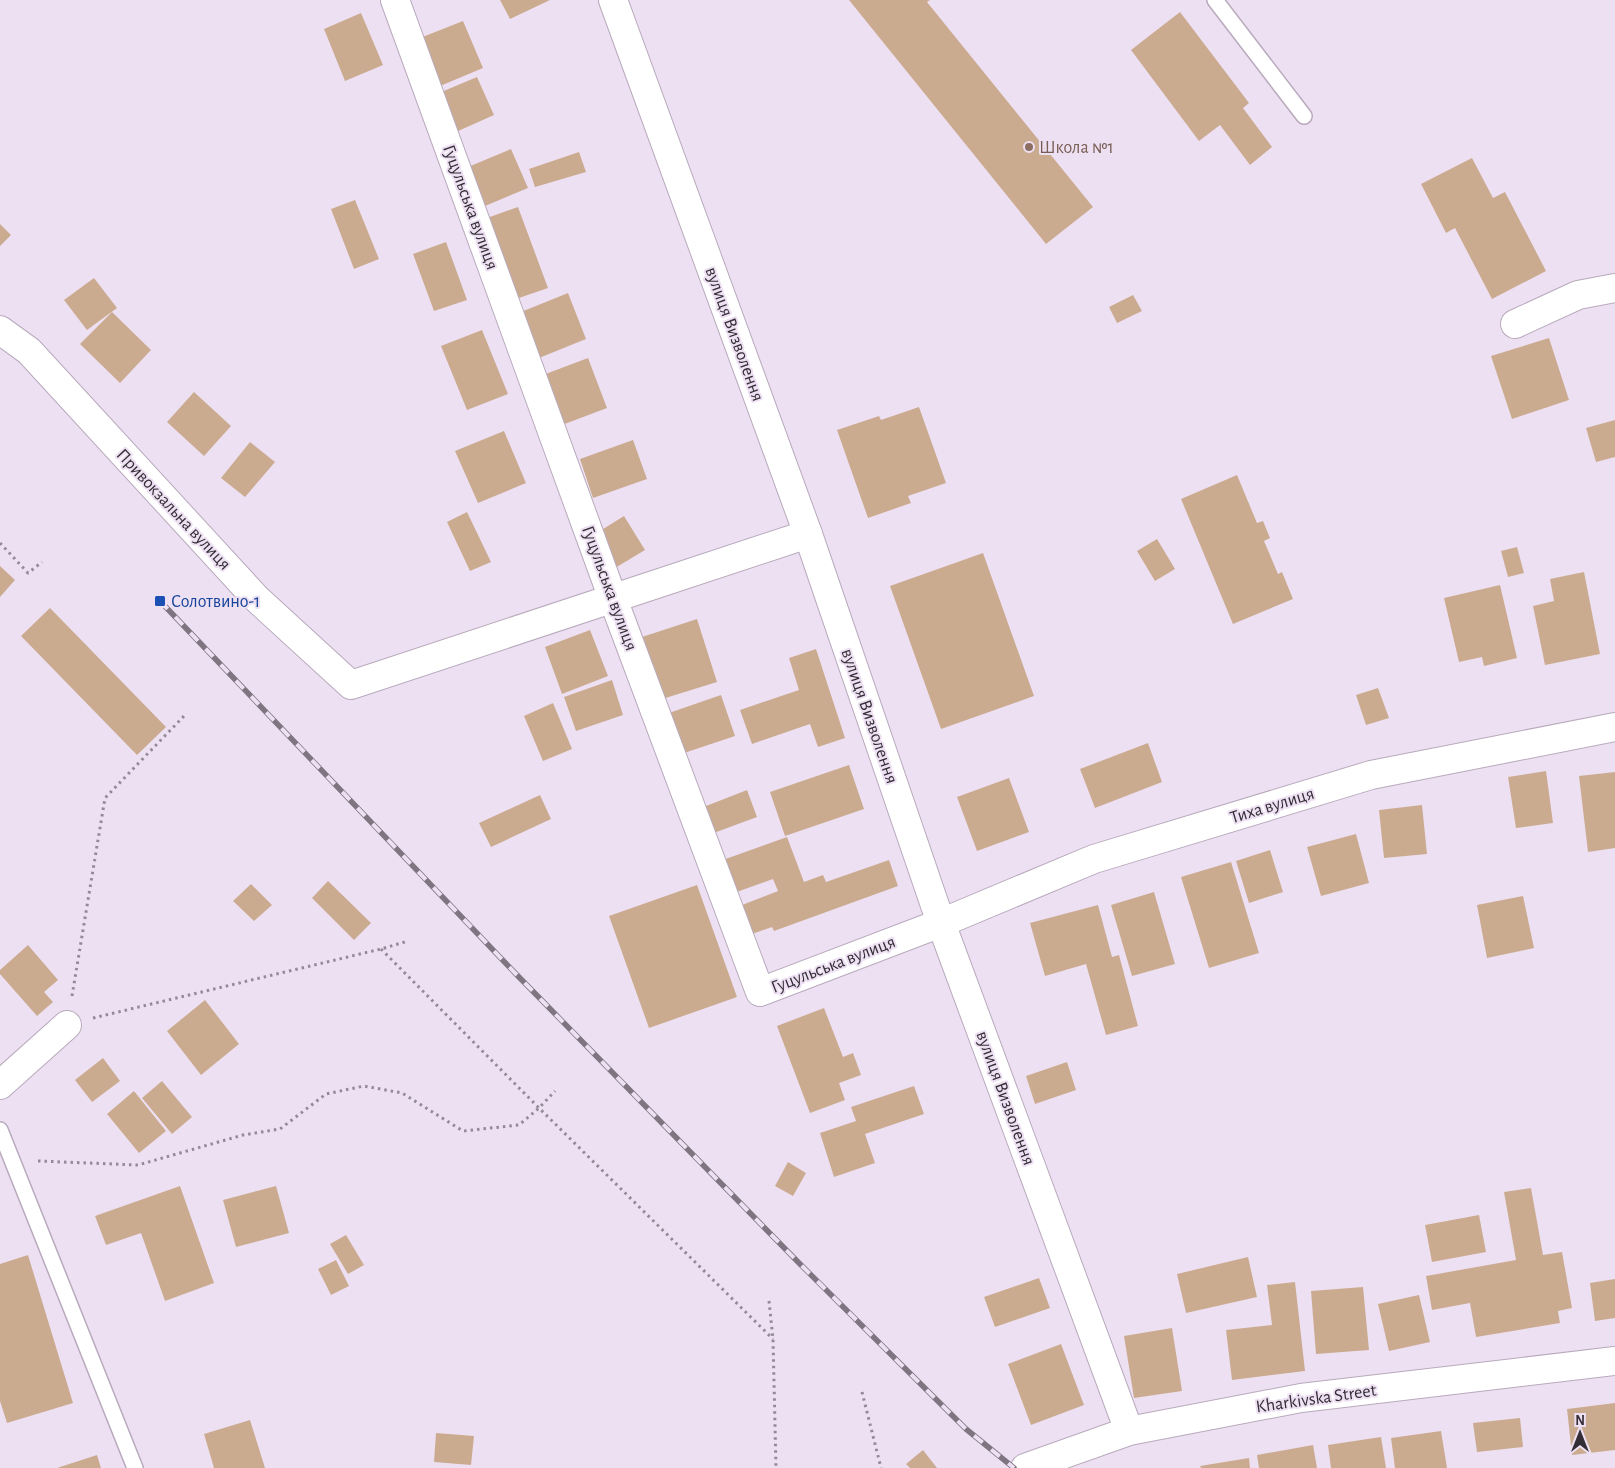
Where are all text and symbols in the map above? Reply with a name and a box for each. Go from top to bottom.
place label: Школа №1 [1039,139,1114,157]
marker: Школа №1 [1023,141,1035,153]
street label: Гуцульська вулиця [439,142,501,272]
street label: вулиця Визволення [701,265,767,404]
street label: Привокзальна вулиця [113,446,234,574]
street label: Гуцульська вулиця [578,523,640,653]
place label: Солотвино-1 [171,593,260,611]
marker: Солотвино-1 [153,594,167,608]
street label: вулиця Визволення [838,647,901,786]
street label: Тиха вулиця [1228,785,1316,827]
street label: Гуцульська вулиця [769,933,898,997]
street label: вулиця Визволення [972,1029,1038,1168]
street label: Kharkivska Street [1255,1382,1378,1416]
north arrow [1555,1408,1605,1458]
text: N [1575,1414,1585,1428]

